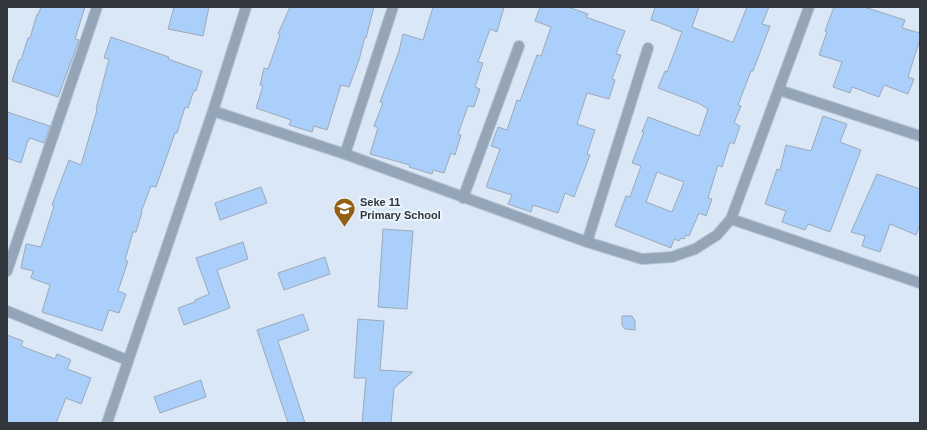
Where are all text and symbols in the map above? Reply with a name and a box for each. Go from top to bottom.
school or university icon: Seke 11 Primary School [332,195,358,228]
place label: Seke 11 Primary School [360,196,441,221]

